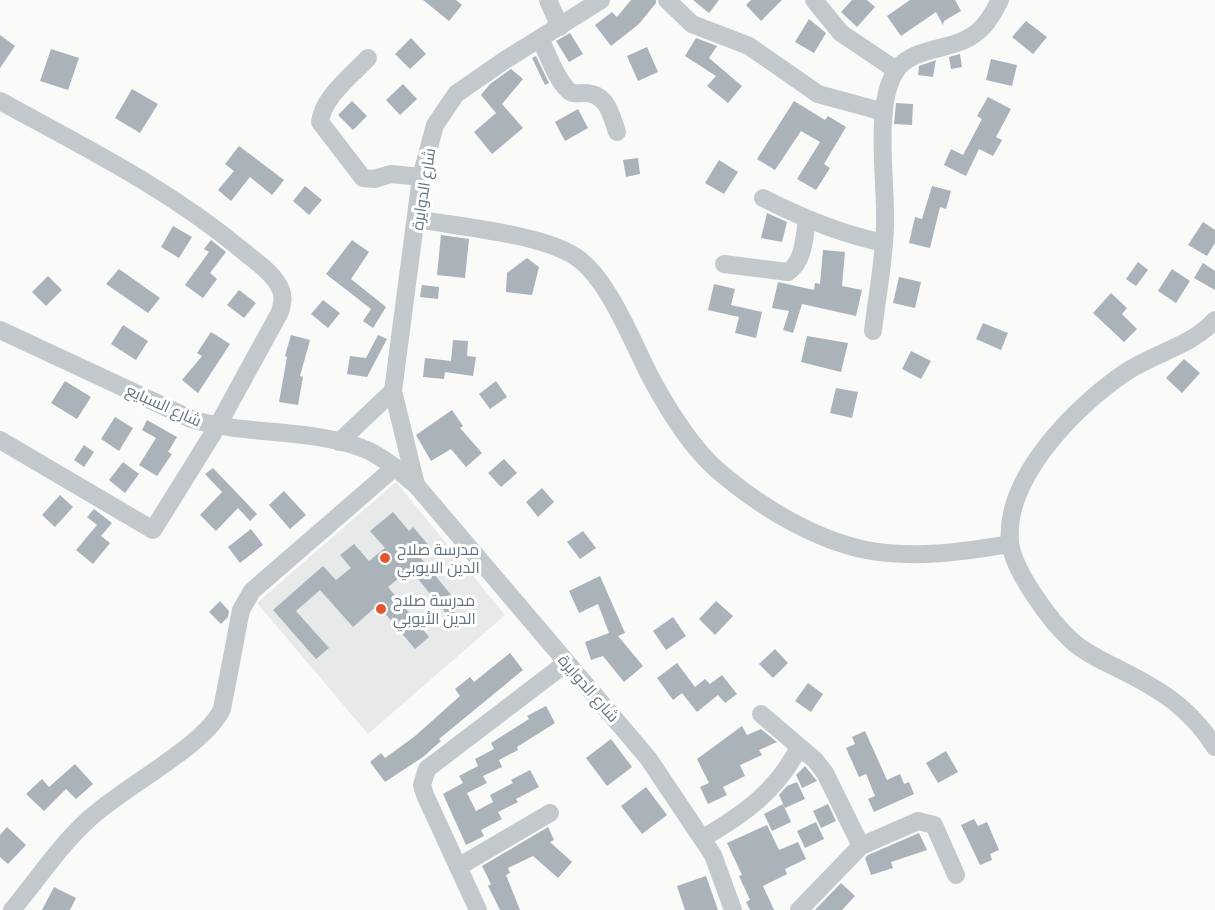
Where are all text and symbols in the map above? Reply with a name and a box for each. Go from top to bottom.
street label: شارع الدوايرة [405,146,441,232]
street label: شارع السبايع [122,378,206,432]
place label: مدرسة صلاح الدين الايوبي [397,537,480,581]
marker: مدرسة صلاح الدين الايوبي [378,551,392,565]
place label: مدرسة صلاح الدين الأيوبي [393,588,476,632]
marker: مدرسة صلاح الدين الأيوبي [374,602,388,616]
street label: شارع الدوايرة [553,649,625,727]

